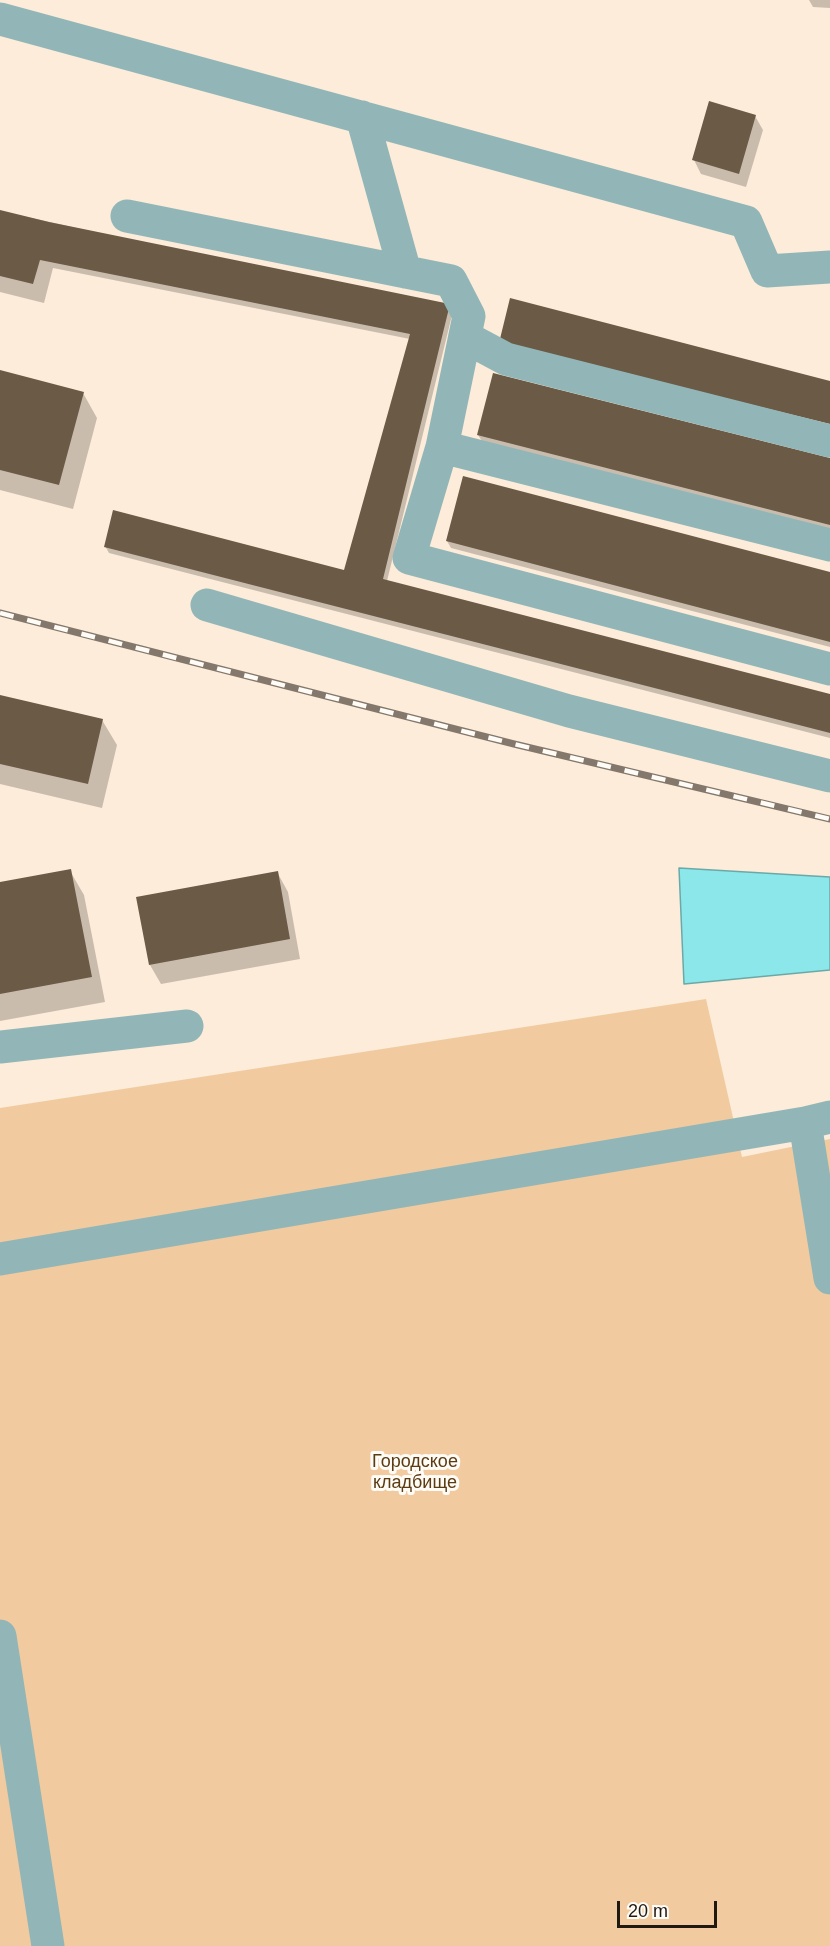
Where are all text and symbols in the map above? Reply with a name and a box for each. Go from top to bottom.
park label: Городское кладбище [372,1451,458,1494]
scale bar [620,1889,720,1927]
text: 20 m [628,1901,668,1921]

